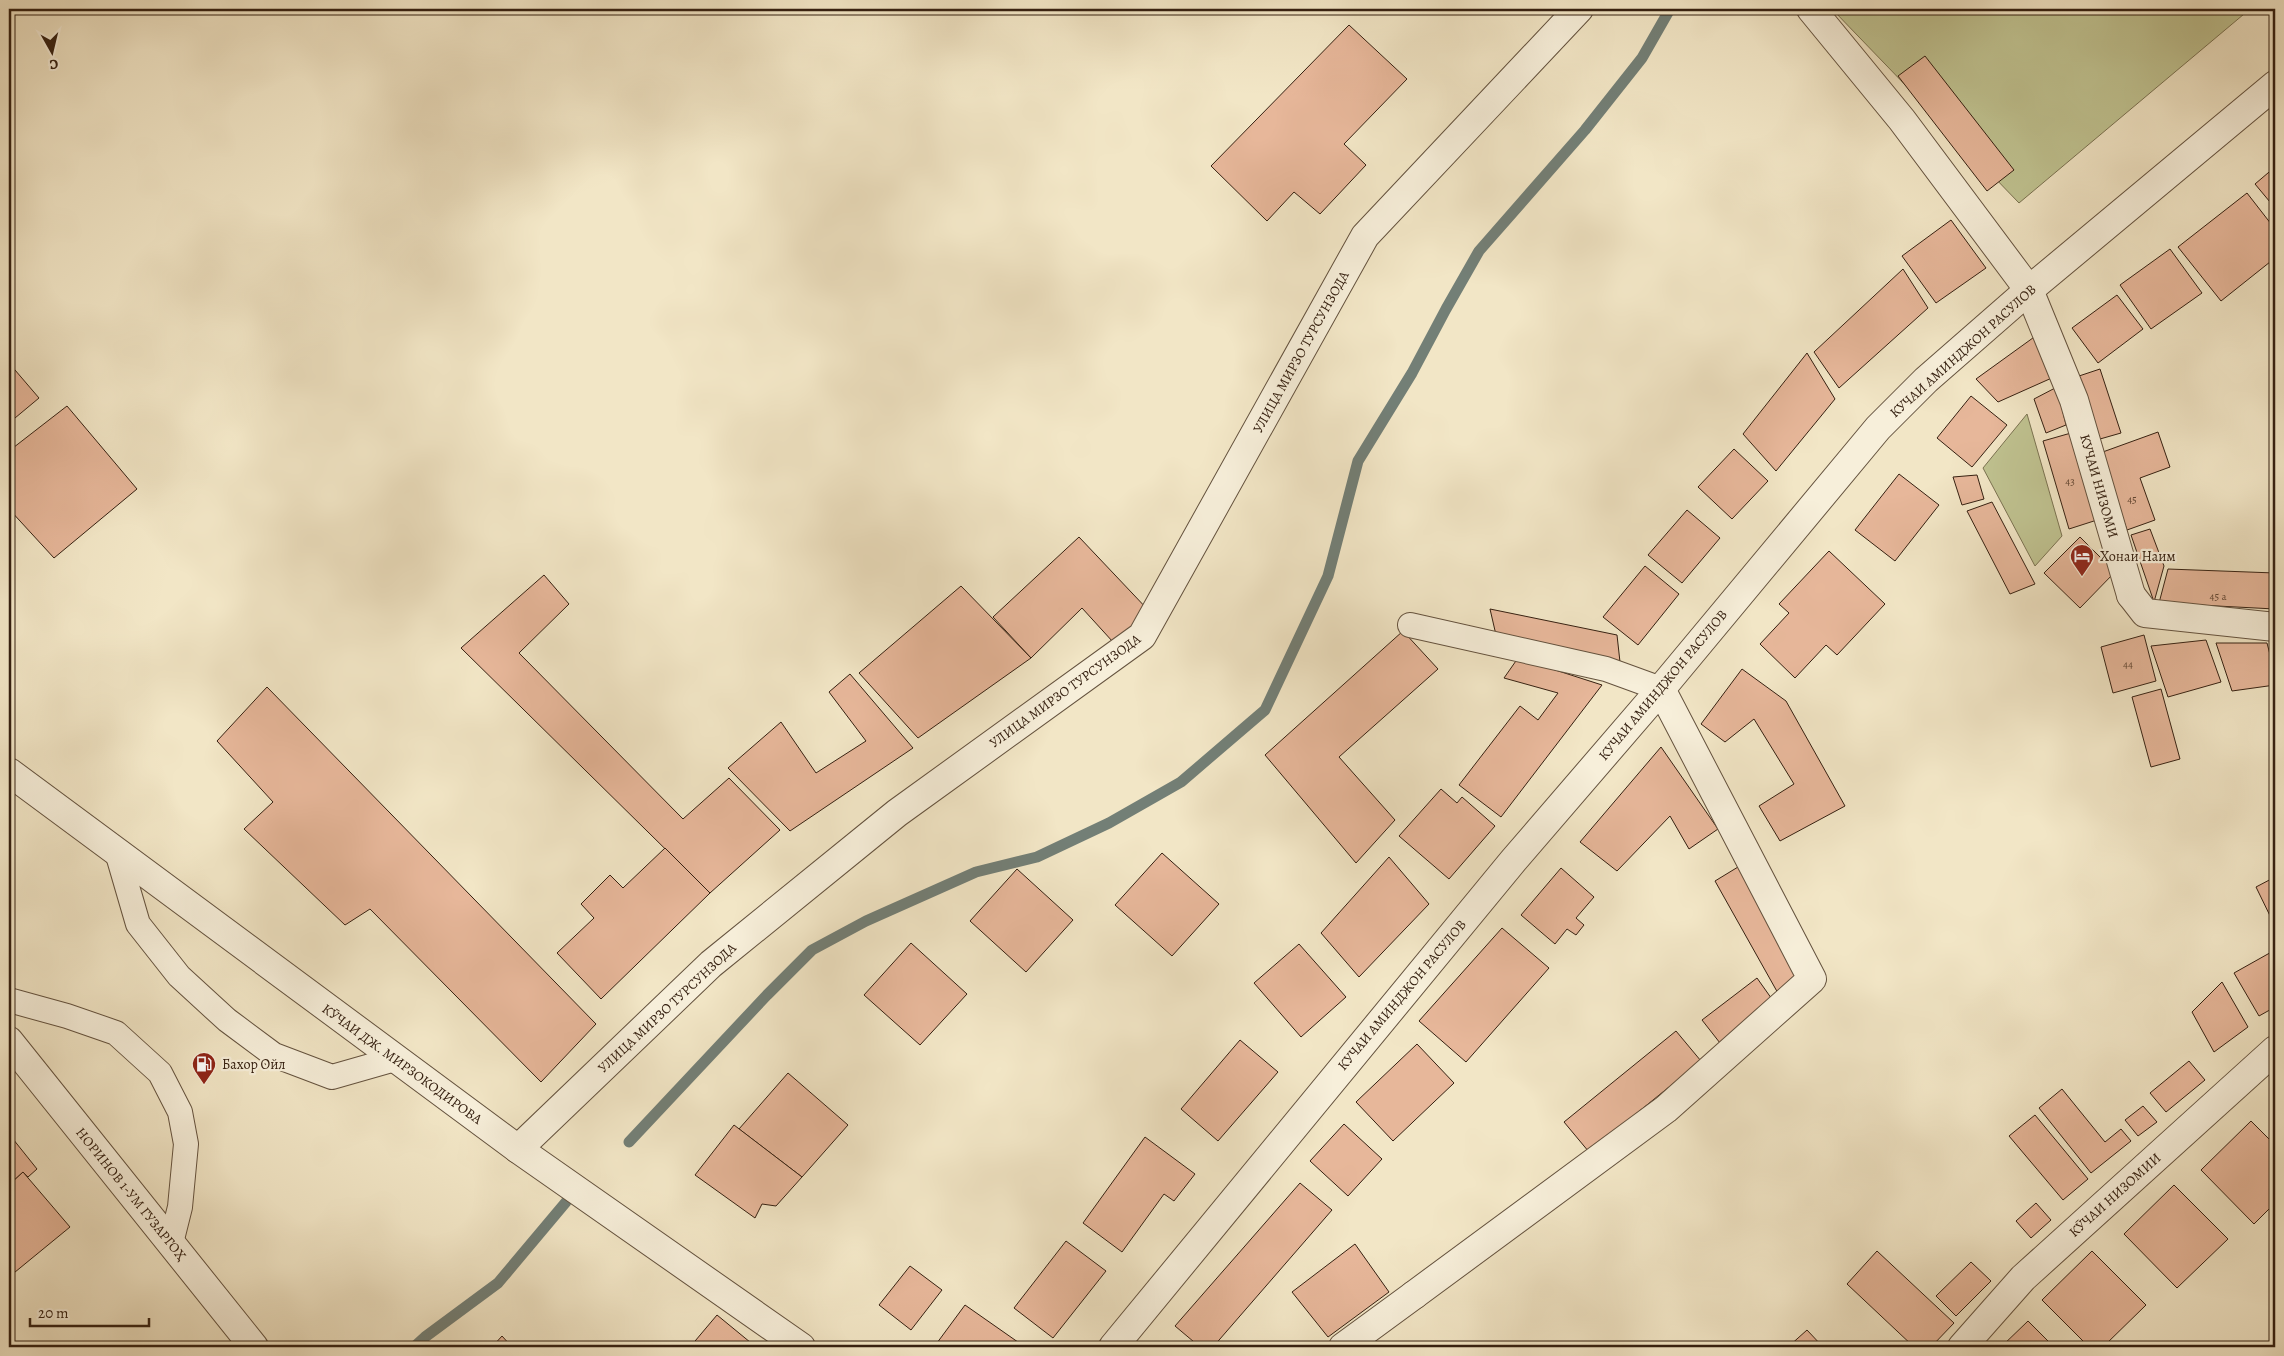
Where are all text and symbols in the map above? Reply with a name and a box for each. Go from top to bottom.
north arrow [28,28,78,78]
text: С [48,54,59,74]
street label: УЛИЦА МИРЗО ТУРСУНЗОДА [1248,267,1354,437]
street label: КУЧАИ АМИНДЖОН РАСУЛОВ [1886,280,2040,422]
street label: КУЧАИ НИЗОМИ [2075,432,2123,540]
house number: 43 [2065,474,2075,489]
house number: 45 [2127,492,2137,507]
hotel icon: Хонаи Наим [2069,543,2095,577]
place label: Хонаи Наим [2100,547,2176,566]
house number: 45 а [2210,589,2227,604]
street label: КУЧАИ АМИНДЖОН РАСУЛОВ [1594,606,1732,764]
street label: УЛИЦА МИРЗО ТУРСУНЗОДА [986,629,1145,752]
house number: 44 [2123,657,2133,672]
street label: КУЧАИ АМИНДЖОН РАСУЛОВ [1333,916,1471,1074]
street label: УЛИЦА МИРЗО ТУРСУНЗОДА [594,938,741,1077]
street label: КӮЧАИ ДЖ. МИРЗОКОДИРОВА [318,999,487,1129]
fuel station icon: Бахор Ойл [191,1051,217,1085]
place label: Бахор Ойл [222,1055,286,1074]
street label: НОРИНОВ 1-УМ ГУЗАРГОҲ [71,1123,191,1265]
street label: КӮЧАИ НИЗОМИИ [2065,1149,2165,1241]
scale bar [30,1296,149,1328]
text: 20 m [38,1303,69,1323]

